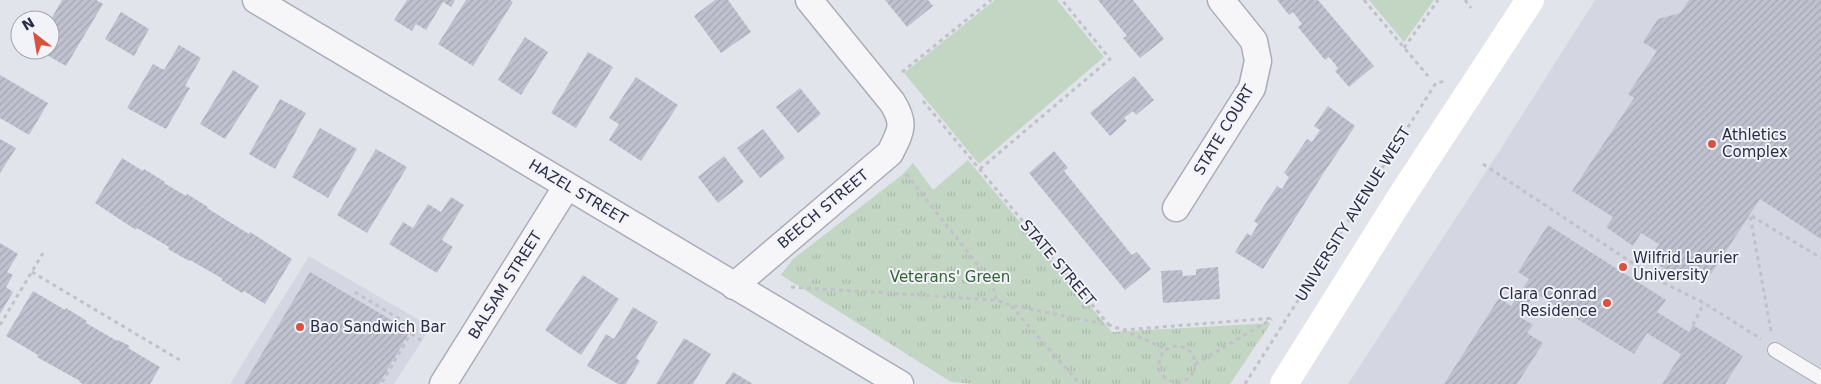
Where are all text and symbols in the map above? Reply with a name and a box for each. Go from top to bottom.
north arrow [10,10,60,60]
text: N [19,14,37,34]
street label: STATE COURT [1190,81,1258,178]
street label: UNIVERSITY AVENUE WEST [1292,123,1415,305]
place label: Athletics Complex [1722,126,1788,161]
marker: Athletics Complex [1706,138,1718,150]
street label: HAZEL STREET [526,156,631,229]
street label: BEECH STREET [774,165,873,252]
street label: STATE STREET [1017,216,1100,311]
street label: BALSAM STREET [465,227,546,342]
place label: Wilfrid Laurier University [1633,249,1739,284]
marker: Wilfrid Laurier University [1617,261,1629,273]
park label: Veterans' Green [890,268,1010,286]
place label: Clara Conrad Residence [1499,285,1597,320]
marker: Clara Conrad Residence [1601,297,1613,309]
place label: Bao Sandwich Bar [310,318,447,336]
marker: Bao Sandwich Bar [294,321,306,333]

